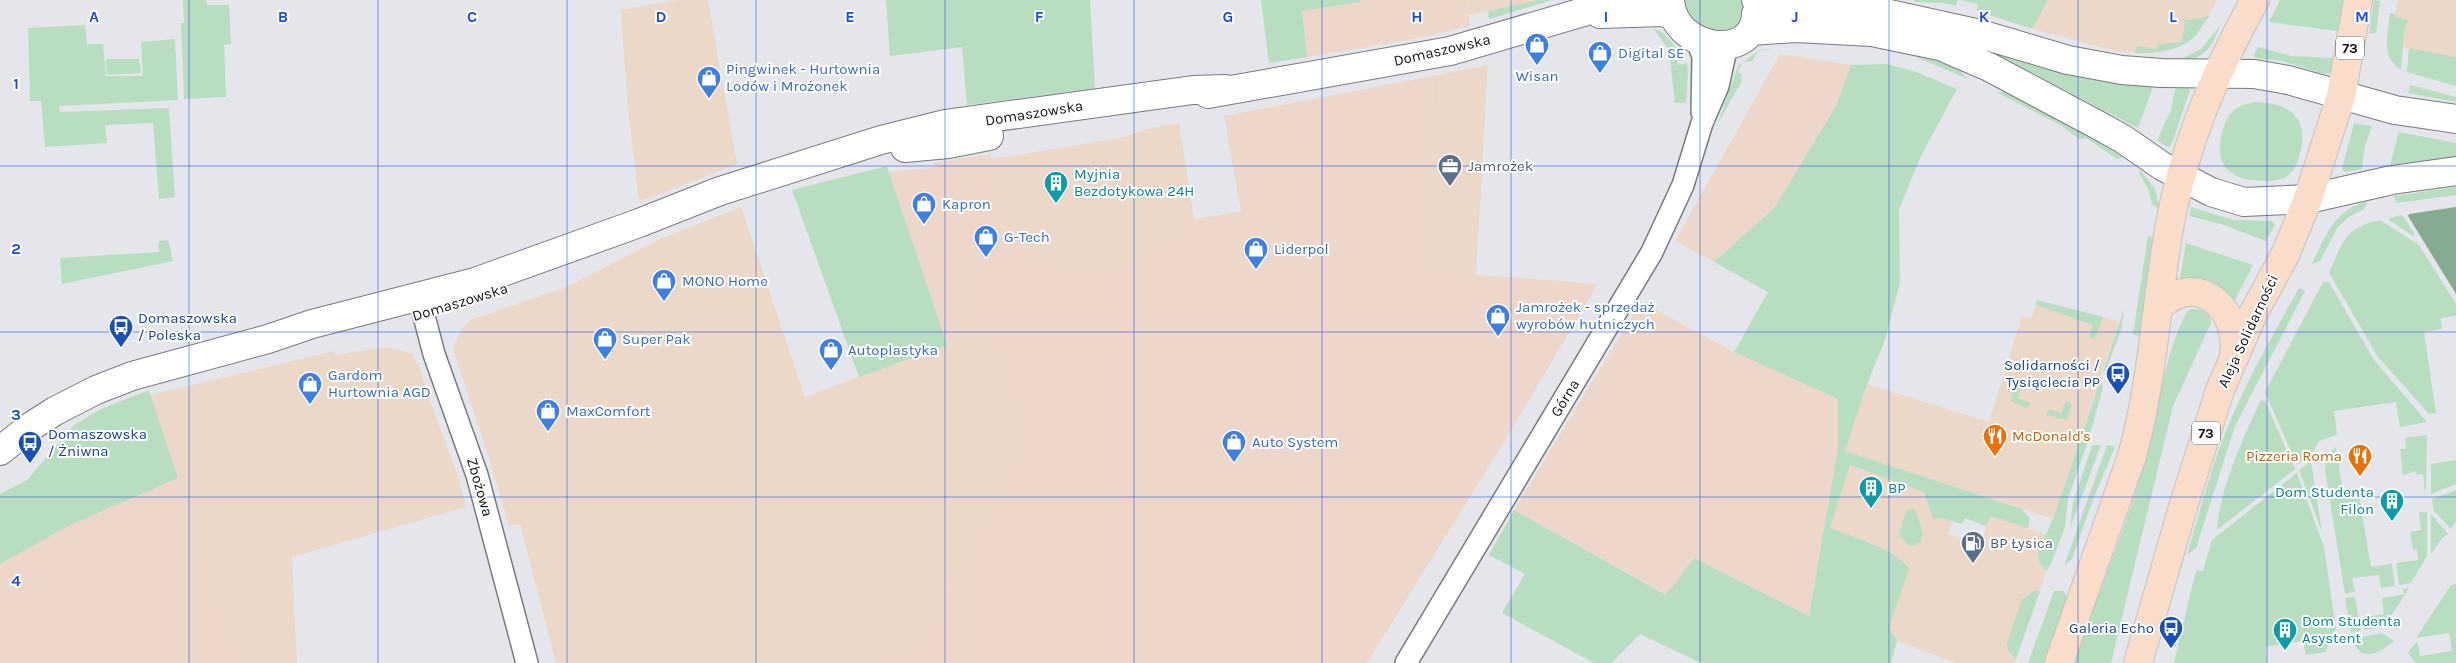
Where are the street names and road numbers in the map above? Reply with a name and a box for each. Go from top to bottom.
street label: Domaszowska [1392,30,1492,70]
road number: 73 [2336,36,2364,59]
street label: Domaszowska [984,96,1084,130]
street label: Aleja Solidarności [2214,272,2282,390]
street label: Domaszowska [410,279,510,325]
street label: Górna [1547,376,1583,420]
road number: 73 [2192,422,2220,444]
street label: Zbożowa [463,455,497,519]

